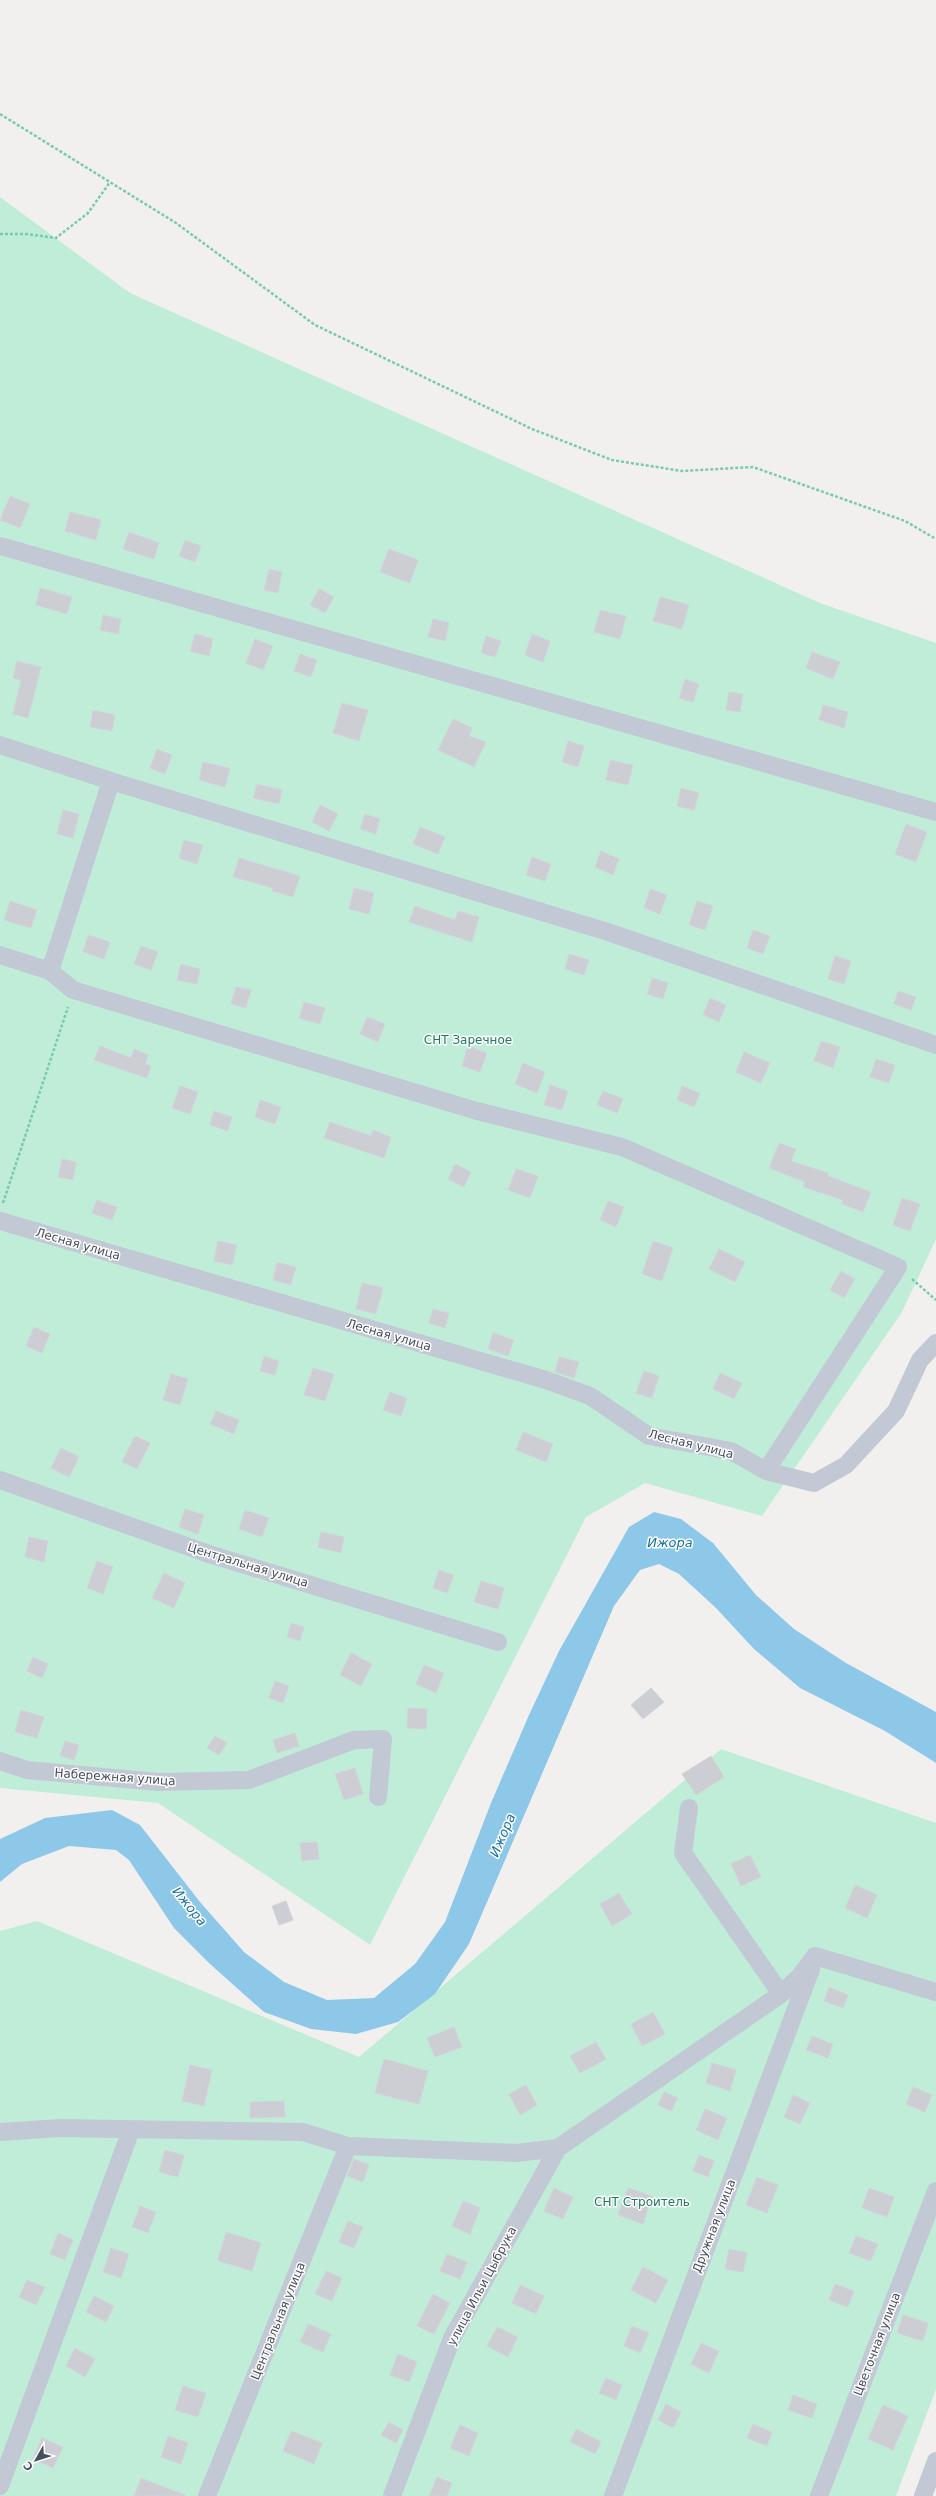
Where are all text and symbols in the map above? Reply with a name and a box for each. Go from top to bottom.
park label: СНТ Заречное [424,1033,512,1047]
street label: Лесная улица [34,1225,122,1263]
street label: Лесная улица [345,1316,433,1354]
street label: Лесная улица [647,1427,735,1461]
water label: Ижора [647,1535,693,1550]
street label: Центральная улица [186,1540,310,1590]
street label: Набережная улица [54,1766,176,1788]
water label: Ижора [487,1811,518,1859]
water label: Ижора [169,1884,210,1929]
street label: Дружная улица [690,2177,738,2275]
park label: СНТ Строитель [594,2195,690,2209]
street label: улица Ильи Цыбрука [445,2224,519,2348]
street label: Центральная улица [248,2260,308,2382]
street label: Цветочная улица [851,2290,903,2398]
north arrow [16,2440,56,2480]
text: С [21,2459,36,2473]

